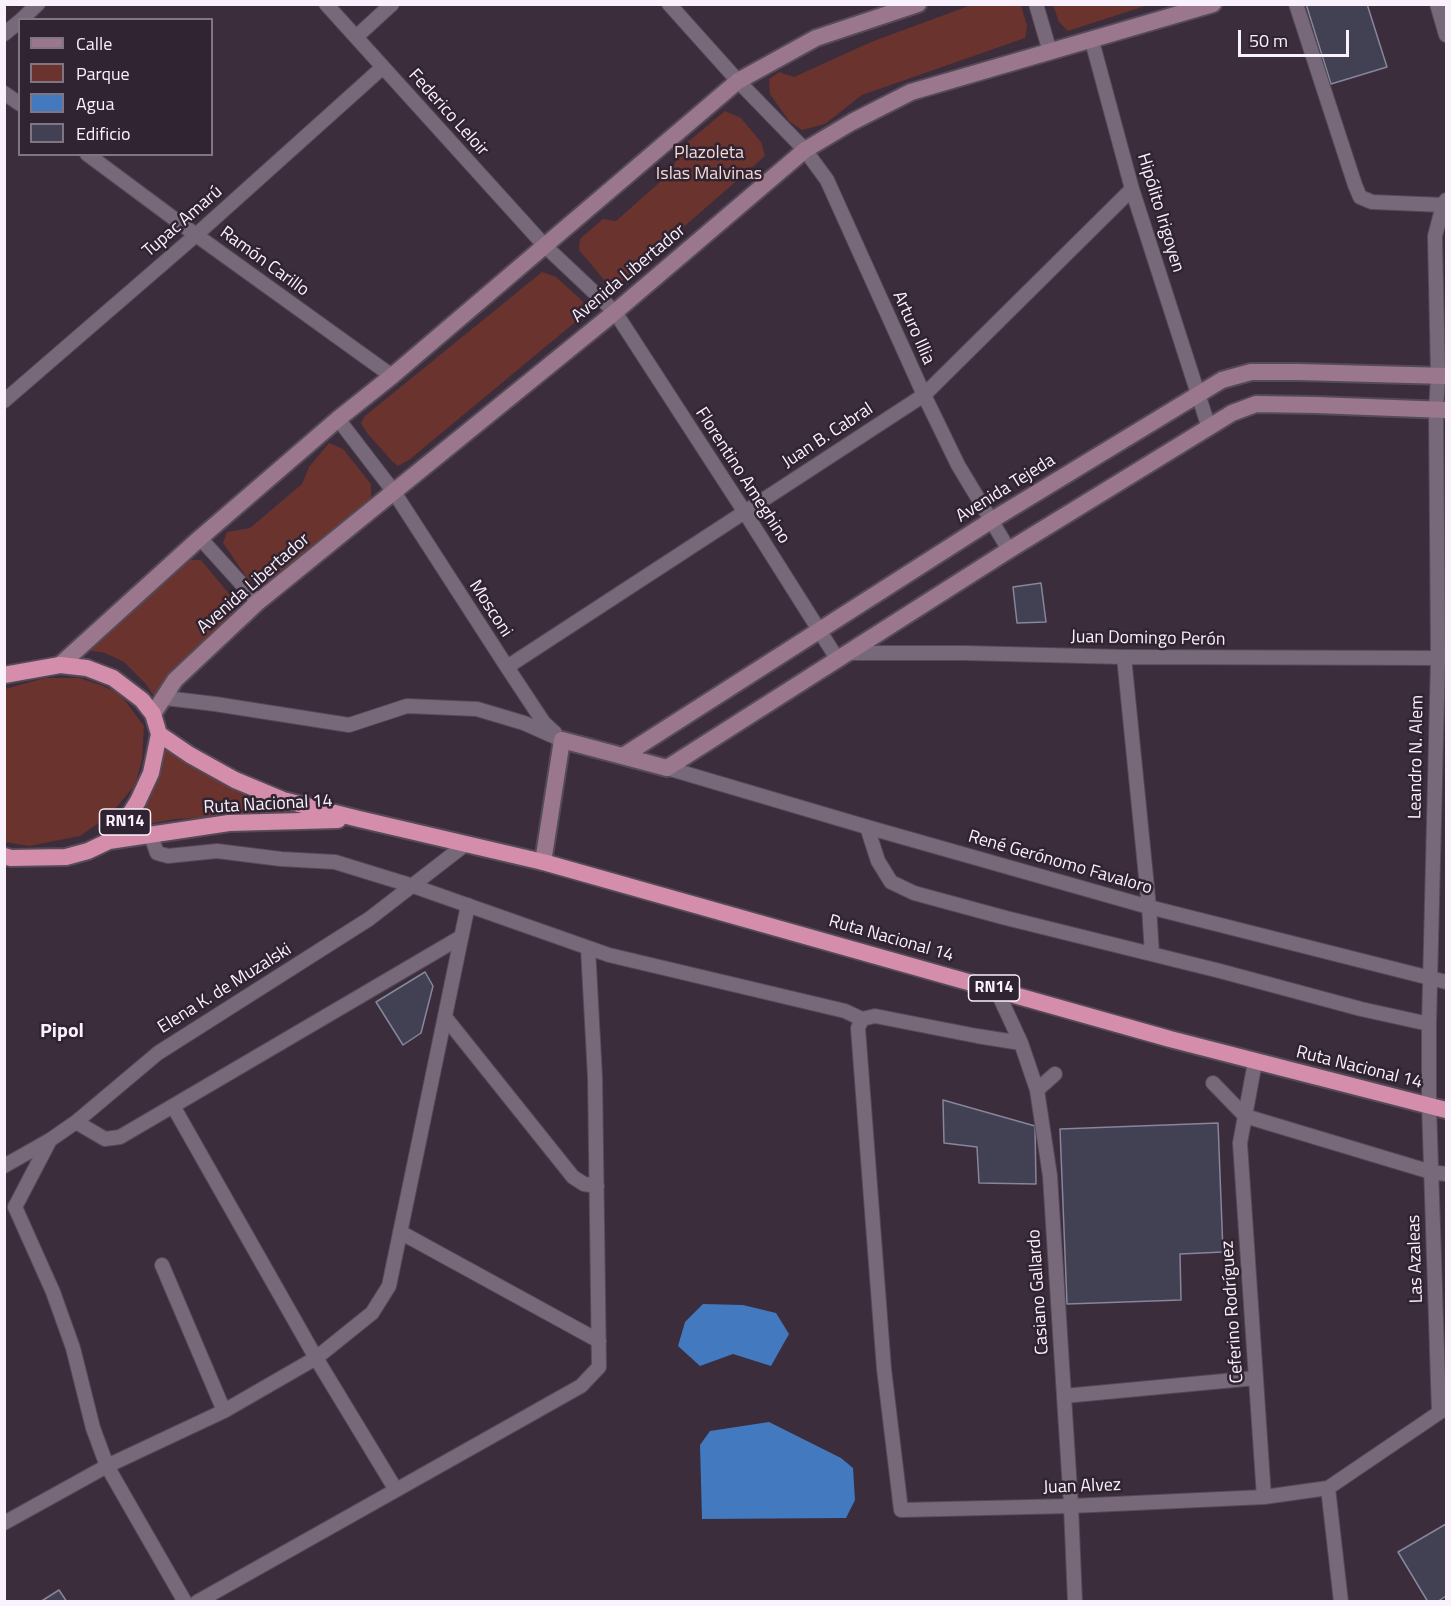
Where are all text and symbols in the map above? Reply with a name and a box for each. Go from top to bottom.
legend [18,18,213,156]
scale bar [1241,18,1352,56]
text: 50 m [1249,27,1288,54]
text: Calle [76,30,112,57]
text: Parque [76,60,130,87]
street label: Federico Leloir [403,65,493,161]
text: Agua [76,90,114,117]
text: Edificio [76,120,130,147]
park label: Plazoleta Islas Malvinas [656,143,762,186]
street label: Hipólito Irigoyen [1132,151,1188,275]
street label: Tupac Amarú [139,182,227,262]
street label: Avenida Libertador [568,220,690,328]
street label: Ramón Carillo [215,222,313,302]
street label: Arturo Illia [887,288,939,368]
street label: Juan B. Cabral [778,399,878,473]
street label: Florentino Ameghino [690,404,794,548]
street label: Avenida Tejeda [953,450,1059,528]
street label: Avenida Libertador [193,529,315,639]
street label: Mosconi [464,576,516,642]
street label: Juan Domingo Perón [1070,627,1226,651]
street label: Leandro N. Alem [1405,695,1429,819]
street label: Ruta Nacional 14 [203,791,333,819]
road number: RN14 [100,809,150,835]
street label: René Gerónomo Favaloro [965,826,1155,900]
street label: Ruta Nacional 14 [826,911,956,967]
street label: Elena K. de Muzalski [154,939,296,1039]
road number: RN14 [968,975,1020,1001]
district label: Pipol [40,1020,84,1044]
street label: Ruta Nacional 14 [1294,1042,1424,1094]
street label: Las Azaleas [1404,1214,1428,1304]
street label: Casiano Gallardo [1024,1229,1054,1355]
street label: Ceferino Rodríguez [1217,1240,1249,1384]
street label: Juan Alvez [1043,1475,1121,1499]

